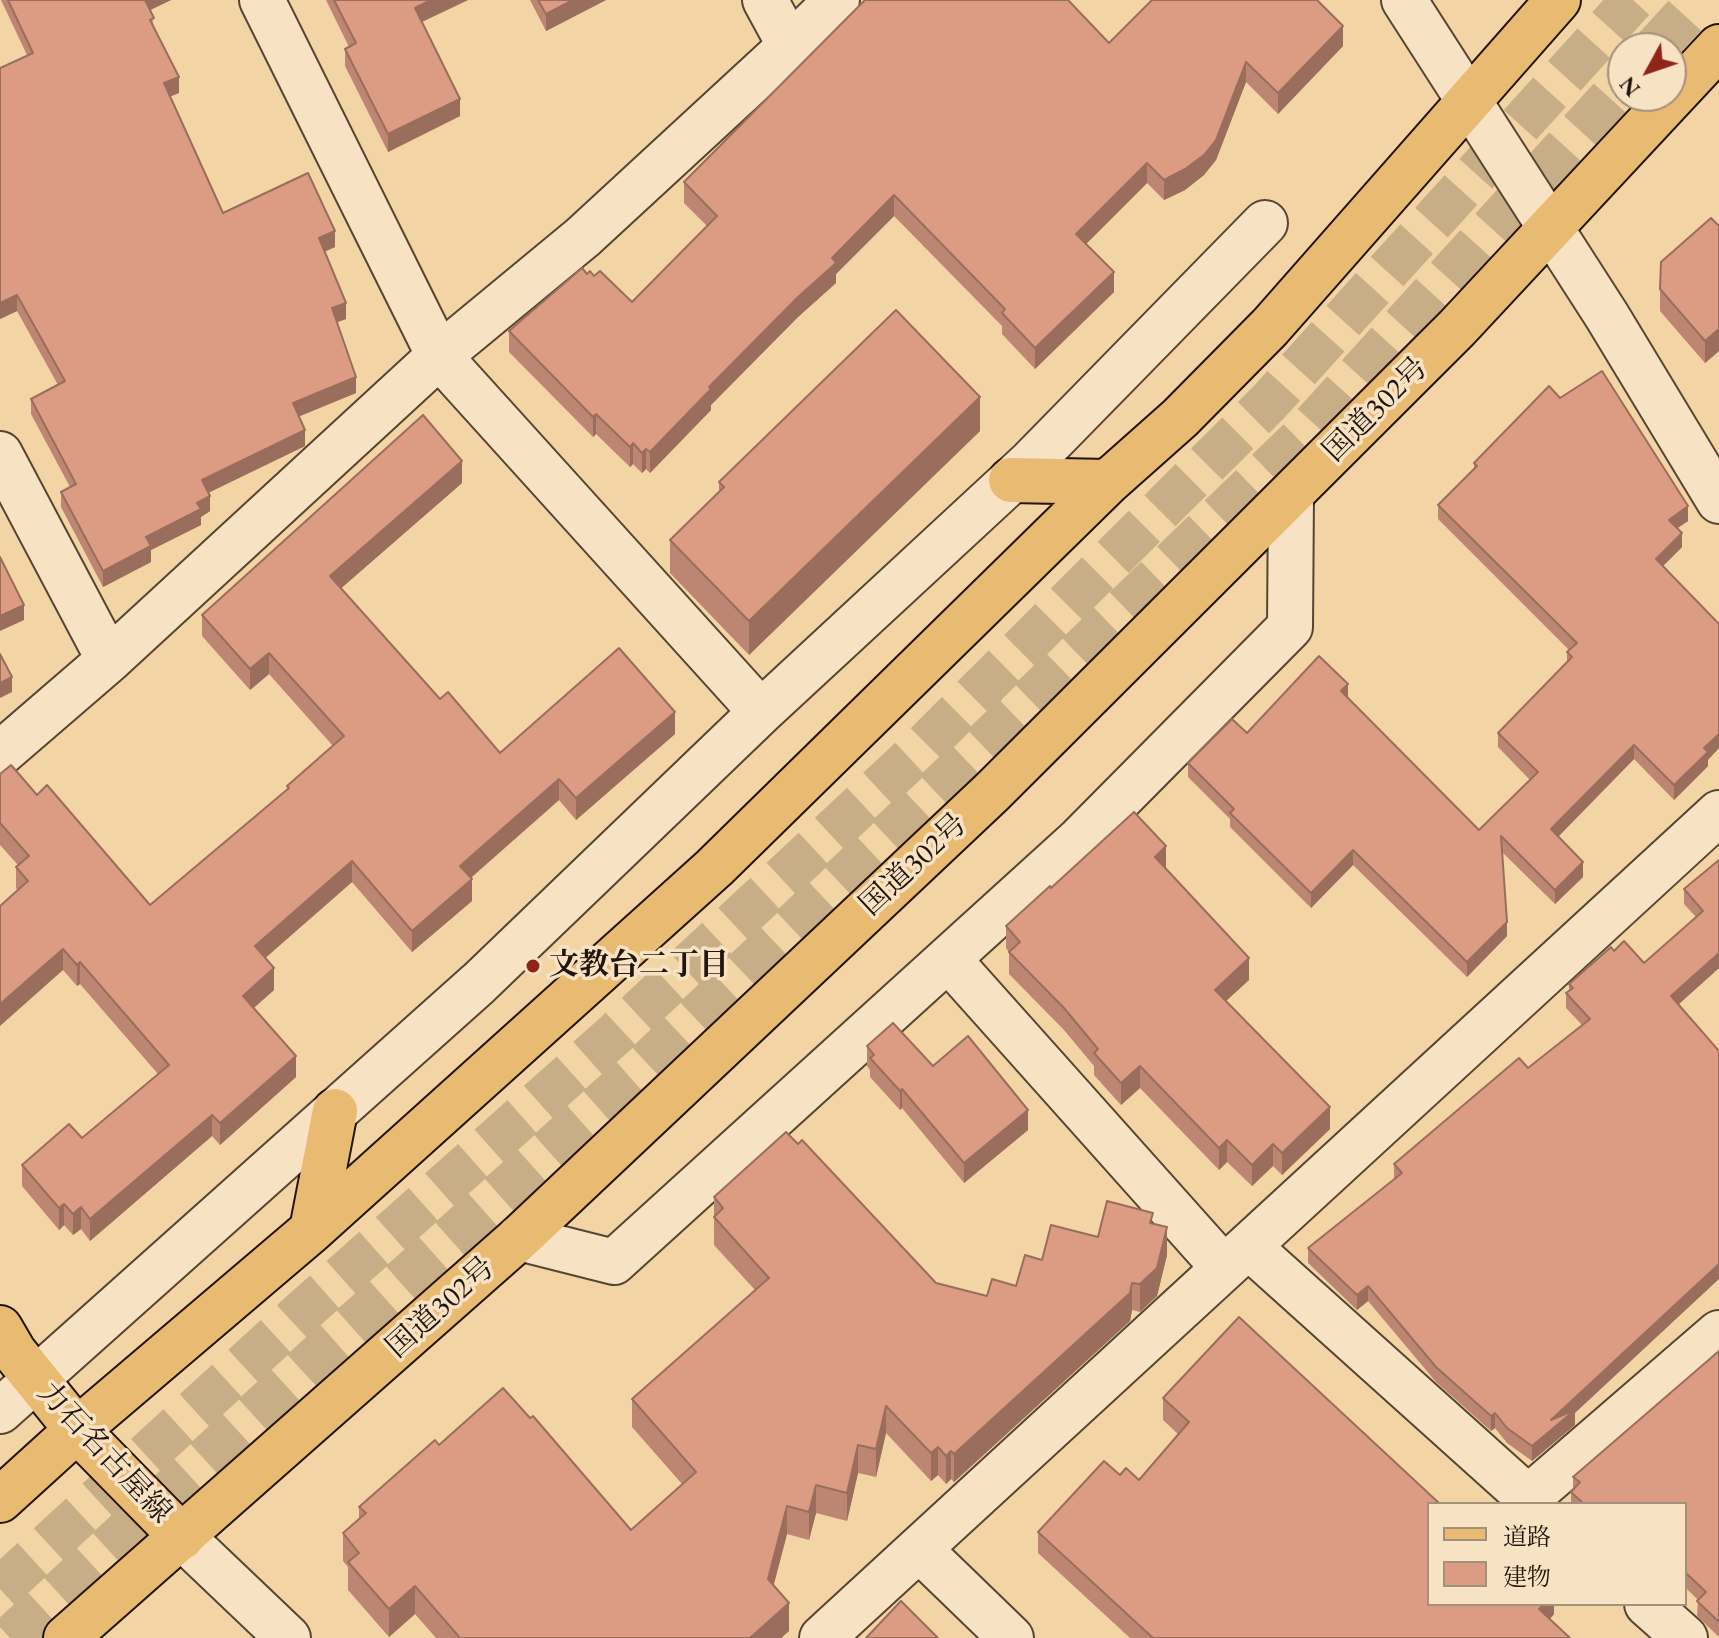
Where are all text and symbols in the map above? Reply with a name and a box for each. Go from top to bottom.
north arrow [1607,32,1687,112]
text: N [1613,70,1647,103]
street label: 国道302号 [1316,350,1436,470]
street label: 国道302号 [853,806,975,924]
place label: 文教台二丁目 [549,948,729,984]
marker: 文教台二丁目 [524,957,542,975]
street label: 国道302号 [379,1250,503,1366]
street label: 力石名古屋線 [29,1375,179,1531]
legend [1427,1502,1687,1606]
text: 道路 [1503,1521,1551,1552]
text: 建物 [1503,1561,1551,1592]

